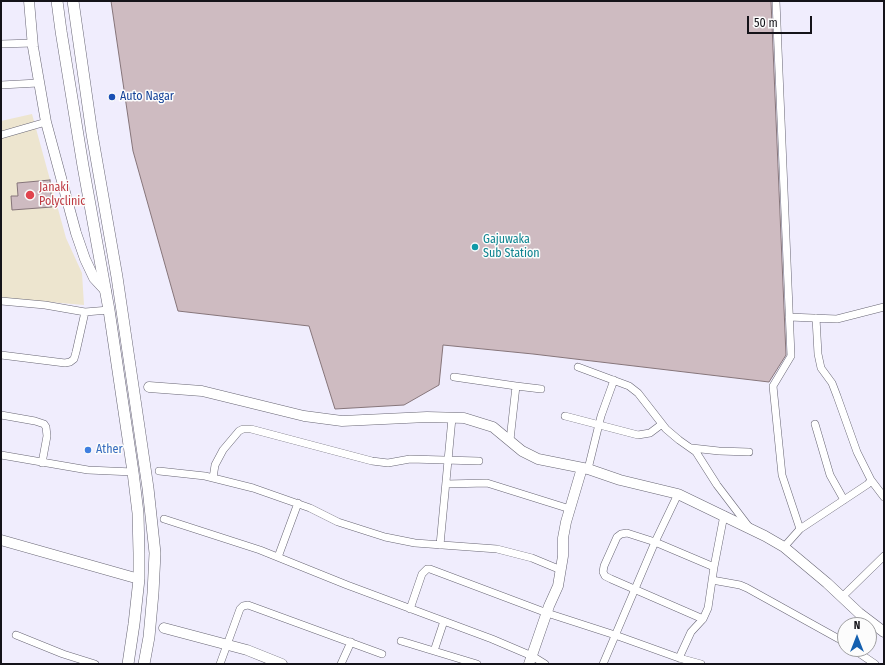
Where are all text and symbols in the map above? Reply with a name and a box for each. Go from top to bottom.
scale bar [749,8,814,34]
text: 50 m [754,16,778,30]
place label: Auto Nagar [120,90,174,104]
marker: Auto Nagar [107,92,117,102]
place label: Janaki Polyclinic [39,181,85,209]
marker: Janaki Polyclinic [24,189,36,201]
place label: Gajuwaka Sub Station [483,233,540,261]
marker: Gajuwaka Sub Station [470,242,480,252]
place label: Ather [96,443,123,457]
marker: Ather [83,445,93,455]
north arrow [837,617,877,657]
text: N [854,619,860,632]

